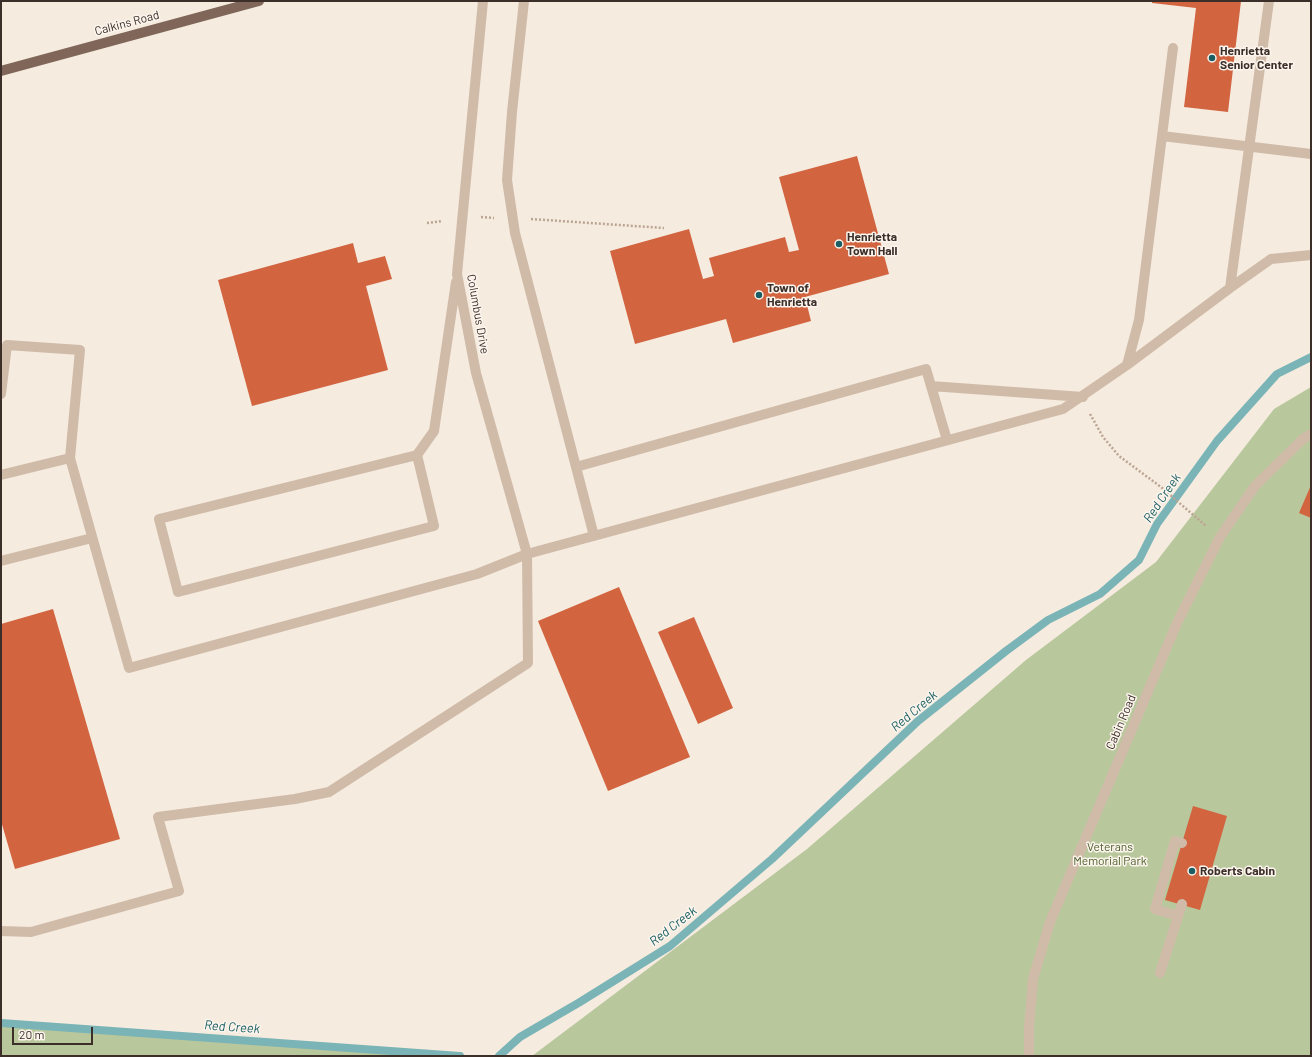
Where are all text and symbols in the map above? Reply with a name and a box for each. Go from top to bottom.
street label: Calkins Road [93,7,161,39]
place label: Henrietta Senior Center [1220,44,1293,72]
marker: Henrietta Senior Center [1207,53,1217,63]
place label: Henrietta Town Hall [847,230,897,258]
marker: Henrietta Town Hall [834,239,844,249]
street label: Columbus Drive [464,273,492,355]
place label: Town of Henrietta [767,281,817,309]
marker: Town of Henrietta [754,290,764,300]
water label: Red Creek [1140,471,1184,525]
water label: Red Creek [888,687,940,735]
street label: Cabin Road [1103,692,1139,752]
park label: Veterans Memorial Park [1073,840,1147,868]
place label: Roberts Cabin [1200,864,1275,878]
marker: Roberts Cabin [1187,866,1197,876]
water label: Red Creek [646,903,700,949]
water label: Red Creek [204,1017,260,1037]
scale bar [14,1019,95,1045]
text: 20 m [19,1027,45,1041]

